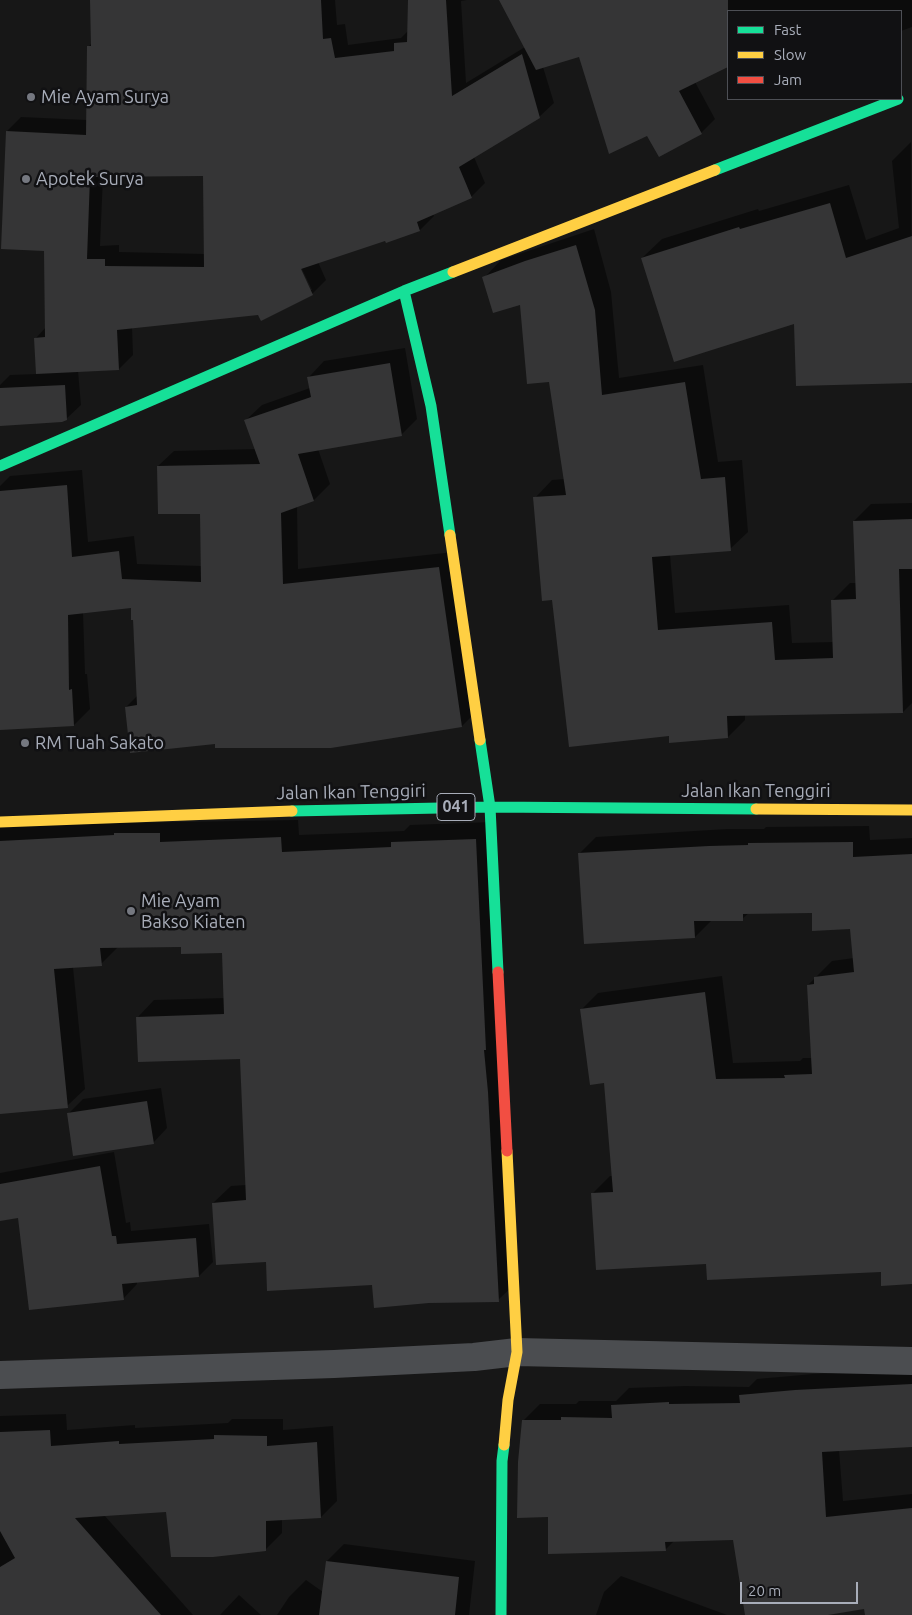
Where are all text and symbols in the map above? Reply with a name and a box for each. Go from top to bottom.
legend [727,10,902,100]
text: Fast [774,21,801,38]
text: Slow [774,46,806,63]
text: Jam [774,71,802,88]
place label: Mie Ayam Surya [41,86,169,108]
marker: Mie Ayam Surya [25,91,37,103]
place label: Apotek Surya [36,168,144,190]
marker: Apotek Surya [20,173,32,185]
place label: RM Tuah Sakato [35,732,164,754]
marker: RM Tuah Sakato [19,737,31,749]
street label: Jalan Ikan Tenggiri [276,780,426,804]
street label: Jalan Ikan Tenggiri [681,780,831,802]
road number: 041 [437,794,475,820]
place label: Mie Ayam Bakso Kiaten [141,890,245,932]
marker: Mie Ayam Bakso Kiaten [125,905,137,917]
scale bar [742,1572,860,1604]
text: 20 m [748,1582,781,1599]

